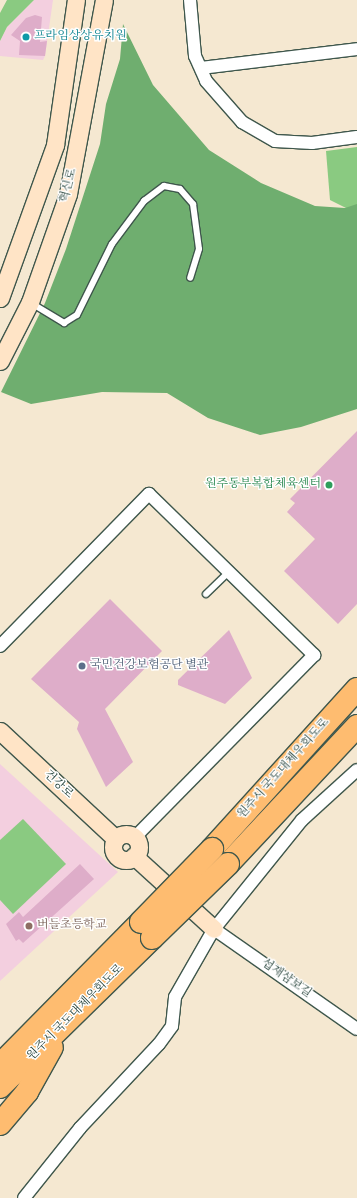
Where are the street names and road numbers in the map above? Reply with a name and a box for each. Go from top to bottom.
street label: 혁신로 [58,167,80,205]
street label: 원주시 국도대체우회도로 [235,716,333,822]
street label: 건강로 [40,768,76,802]
street label: 섭재삼보길 [258,956,314,1002]
street label: 원주시 국도대체우회도로 [25,962,127,1064]

